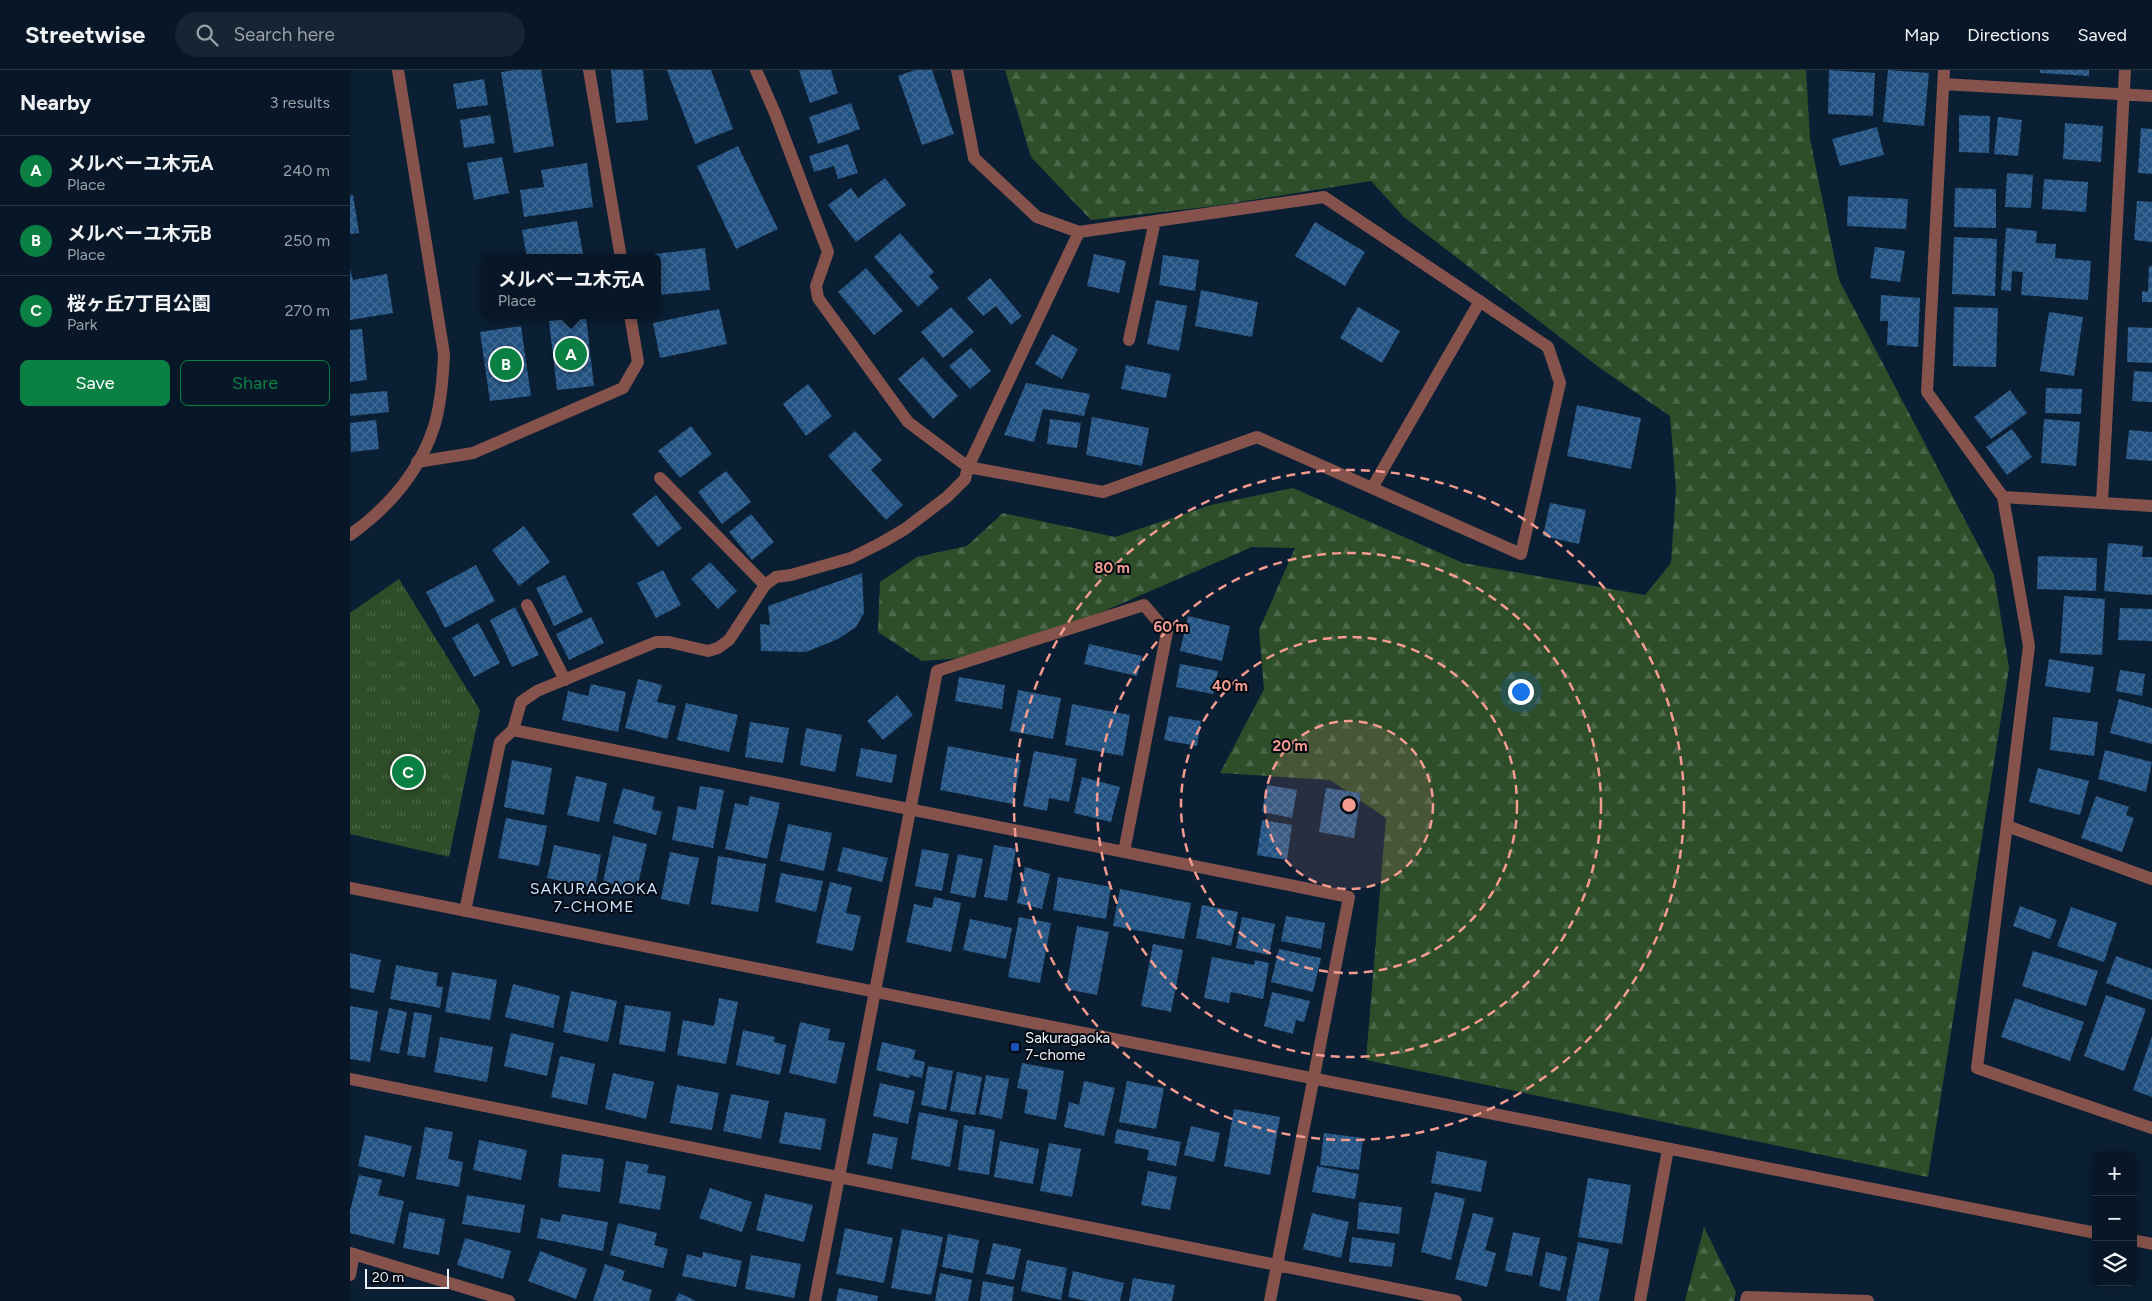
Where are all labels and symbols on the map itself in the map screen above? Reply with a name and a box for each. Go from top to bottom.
pin: A [555,335,587,373]
pin: B [490,345,522,383]
text: 80 m [1094,559,1130,577]
text: 60 m [1153,618,1189,636]
text: 40 m [1212,677,1248,695]
your location [1508,679,1534,705]
text: 20 m [1272,737,1308,755]
pin: C [392,753,424,791]
centre of rings [1340,796,1358,814]
district label: SAKURAGAOKA 7-CHOME [530,879,658,916]
place label: Sakuragaoka 7-chome [1025,1029,1110,1064]
marker: Sakuragaoka 7-chome [1009,1041,1021,1053]
scale bar [365,1266,449,1289]

